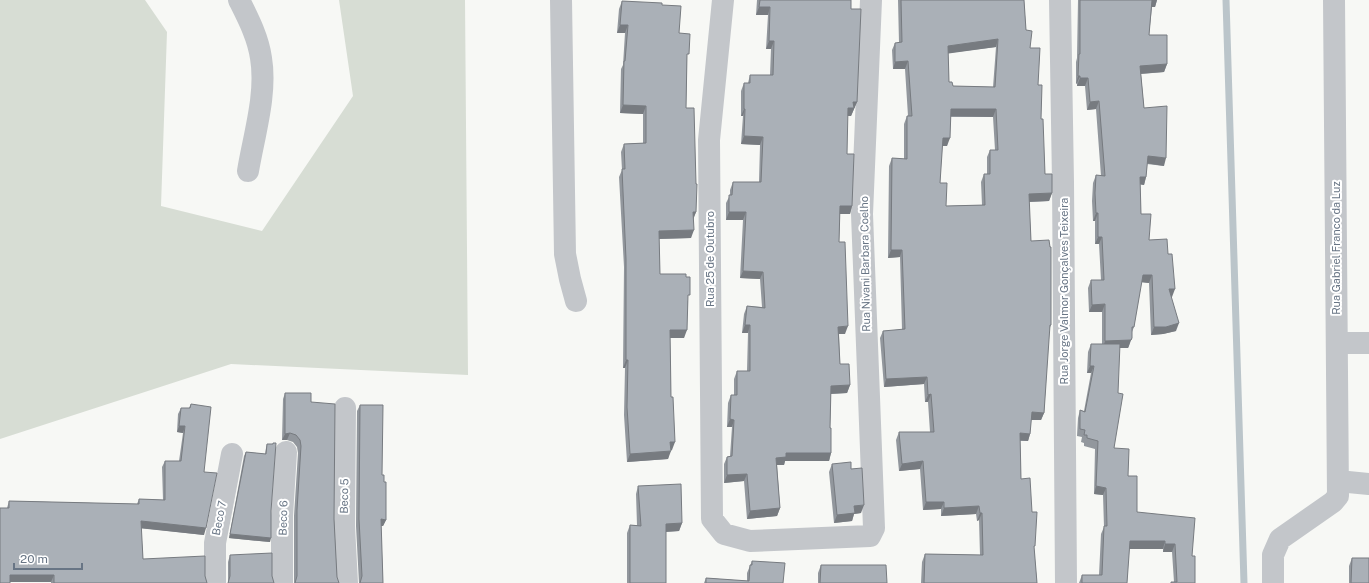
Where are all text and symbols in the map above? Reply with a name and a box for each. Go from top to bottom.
street label: Rua Gabriel Franco da Luz [1330,181,1342,315]
street label: Rua Nivani Barbara Coelho [858,196,872,332]
street label: Rua Jorge Valmor Gonçalves Teixeira [1058,198,1071,384]
street label: Rua 25 de Outubro [704,211,716,307]
street label: Beco 5 [338,478,350,514]
street label: Beco 7 [210,499,228,536]
street label: Beco 6 [276,500,290,536]
scale bar [14,545,82,571]
text: 20 m [20,552,48,566]

